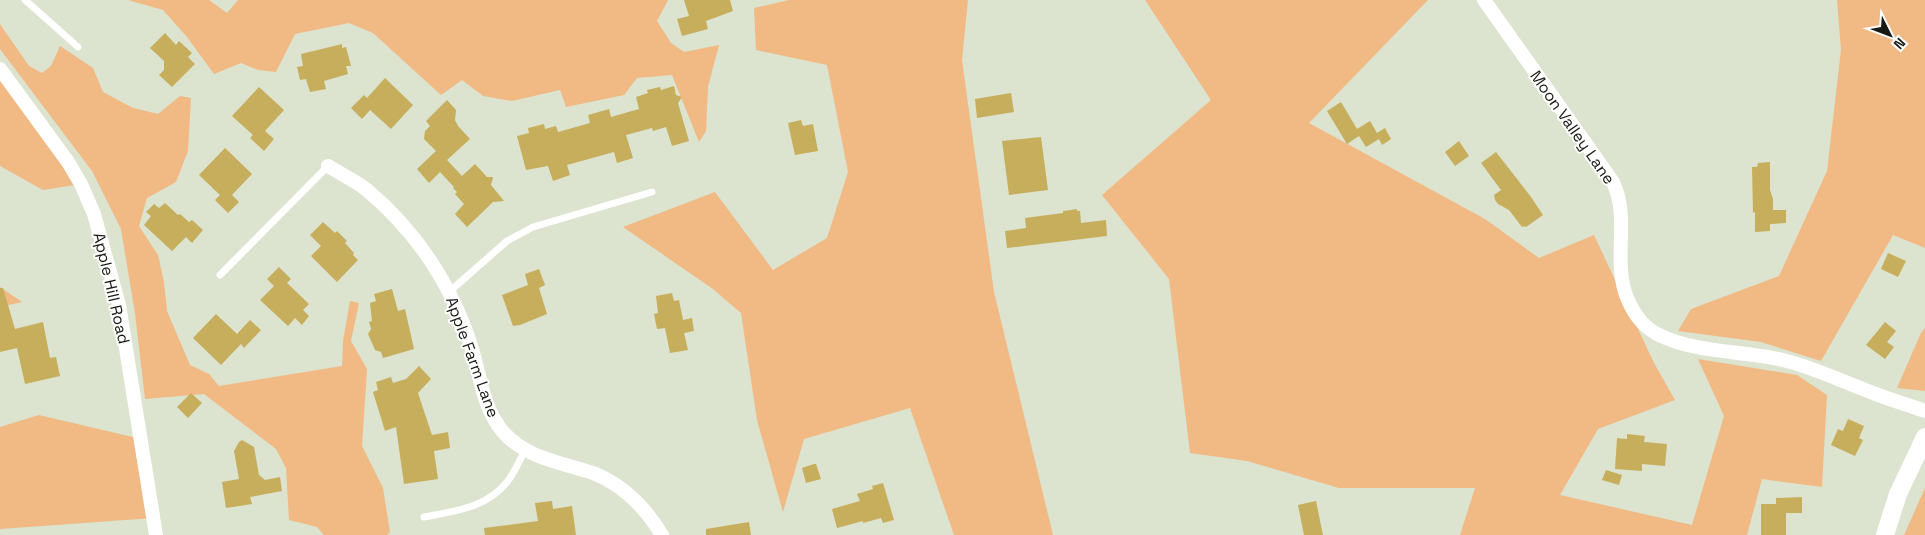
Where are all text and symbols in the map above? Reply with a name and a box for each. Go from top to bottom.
north arrow [1865,10,1915,60]
text: N [1890,34,1909,53]
street label: Moon Valley Lane [1525,66,1620,188]
street label: Apple Hill Road [88,230,135,346]
street label: Apple Farm Lane [441,294,504,420]

